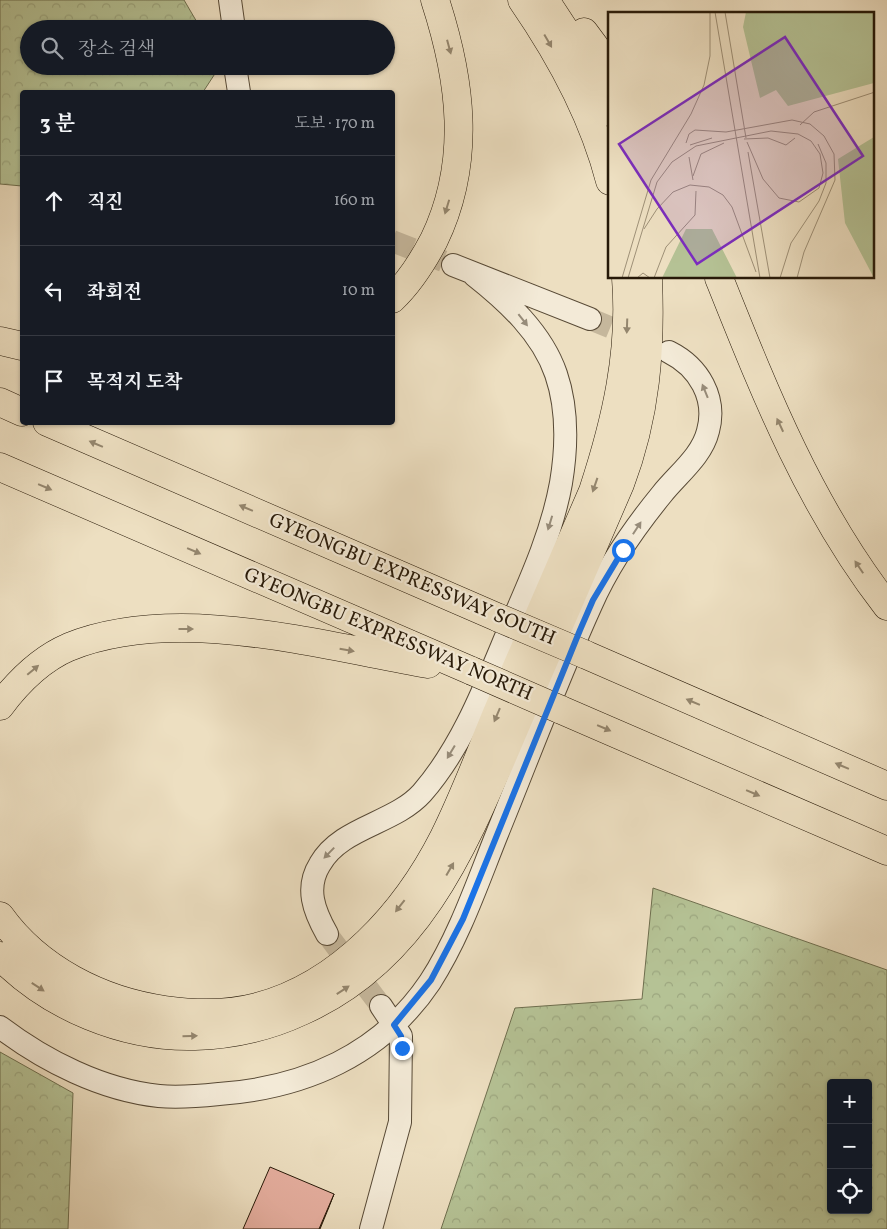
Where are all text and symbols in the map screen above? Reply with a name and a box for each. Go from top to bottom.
inset map [608,12,874,279]
search box [20,20,395,75]
icon: search [38,34,66,62]
one-way arrow [544,34,553,47]
text: 장소 검색 [78,37,155,63]
one-way arrow [445,39,453,54]
text: 3 분 [40,110,75,139]
text: 도보 · 170 m [294,113,375,135]
icon: ahead [40,187,68,215]
text: 직진 [87,190,124,216]
text: 160 m [334,190,375,212]
one-way arrow [443,199,451,214]
icon: left [40,277,68,305]
text: 좌회전 [87,280,142,306]
text: 10 m [342,280,375,302]
one-way arrow [517,313,528,326]
one-way arrow [623,318,631,334]
icon: arrive [40,367,68,395]
text: 목적지 도착 [87,370,183,396]
one-way arrow [701,384,709,398]
one-way arrow [775,418,783,432]
one-way arrow [89,439,103,447]
one-way arrow [591,477,598,492]
one-way arrow [38,483,52,491]
one-way arrow [238,504,253,512]
street label: GYEONGBU EXPRESSWAY SOUTH [264,507,560,653]
one-way arrow [546,515,554,530]
one-way arrow [632,521,642,534]
route start [612,539,635,562]
one-way arrow [187,548,201,556]
one-way arrow [854,560,864,574]
street label: GYEONGBU EXPRESSWAY NORTH [239,561,537,709]
one-way arrow [179,625,195,633]
one-way arrow [340,646,356,654]
one-way arrow [26,665,39,676]
one-way arrow [686,697,700,705]
one-way arrow [492,708,500,722]
one-way arrow [597,725,611,733]
one-way arrow [447,745,456,758]
one-way arrow [835,762,849,770]
one-way arrow [746,789,760,797]
one-way arrow [323,847,335,859]
one-way arrow [445,863,454,876]
one-way arrow [395,899,405,913]
one-way arrow [31,982,44,992]
one-way arrow [336,985,350,994]
one-way arrow [182,1032,198,1040]
route end [391,1037,414,1060]
map controls [827,1079,872,1214]
button: + [827,1079,872,1124]
button: − [827,1124,872,1169]
button: locate [827,1169,872,1214]

